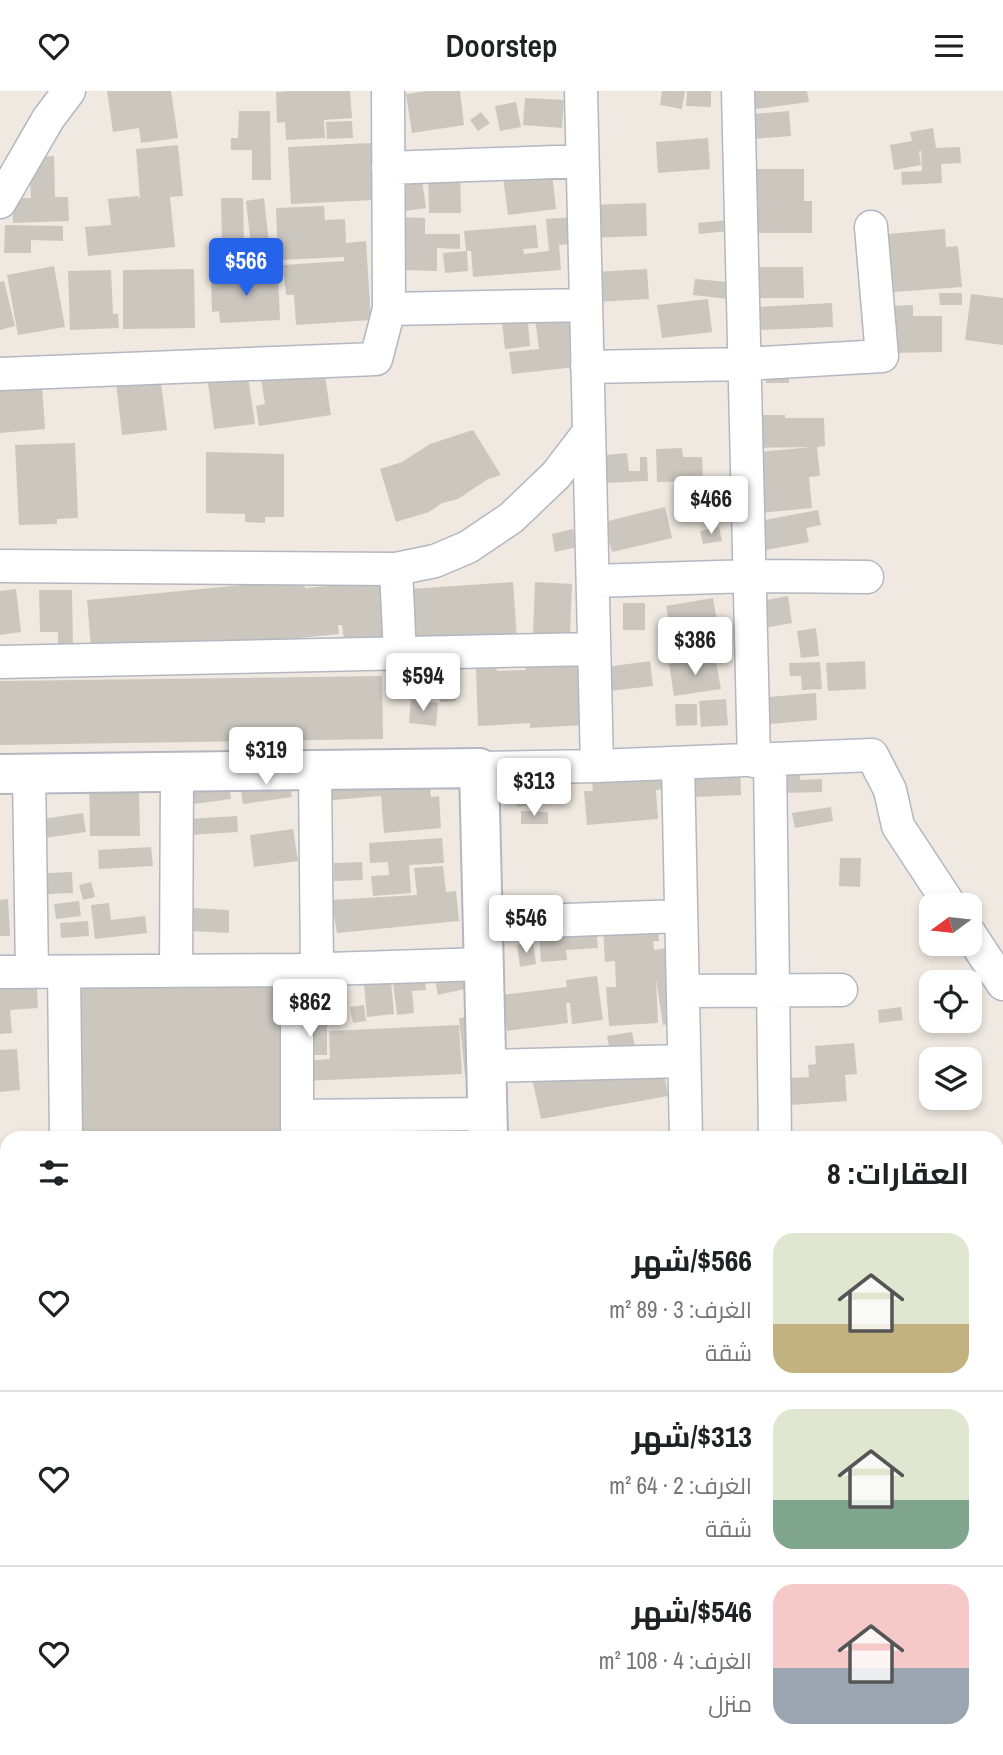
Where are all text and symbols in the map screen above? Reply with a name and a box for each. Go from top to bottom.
text: Doorstep [445,24,558,67]
icon: heart [35,27,73,65]
icon: menu [930,27,968,65]
pin: $566 [205,239,287,298]
text: $566 [225,245,267,276]
pin: $466 [670,477,752,536]
text: $466 [690,483,732,514]
pin: $386 [654,617,736,677]
text: $386 [674,624,716,655]
pin: $594 [382,653,464,713]
text: $594 [402,660,444,691]
pin: $319 [225,727,307,787]
text: $319 [245,734,287,765]
pin: $313 [493,759,575,818]
text: $313 [513,765,555,796]
north arrow [919,893,982,955]
map controls [919,893,982,1110]
pin: $546 [485,895,567,955]
text: $546 [505,902,547,933]
button: locate [919,970,982,1033]
pin: $862 [269,979,351,1039]
text: $862 [289,986,331,1017]
button: layers [919,1047,982,1110]
text: العقارات: 8 [827,1153,969,1193]
icon: filters [35,1154,73,1192]
text: $566/شهر [632,1240,752,1280]
icon: home [829,1261,913,1345]
icon: heart [35,1284,73,1322]
text: الغرف: 3 · 89 m² [609,1294,752,1325]
text: شقة [705,1337,752,1368]
text: $313/شهر [632,1416,752,1456]
icon: home [829,1437,913,1521]
icon: heart [35,1460,73,1498]
text: الغرف: 2 · 64 m² [609,1470,752,1501]
text: شقة [705,1513,752,1544]
text: $546/شهر [632,1591,752,1631]
icon: home [829,1612,913,1696]
icon: heart [35,1635,73,1673]
text: الغرف: 4 · 108 m² [599,1645,752,1676]
text: منزل [708,1688,752,1719]

